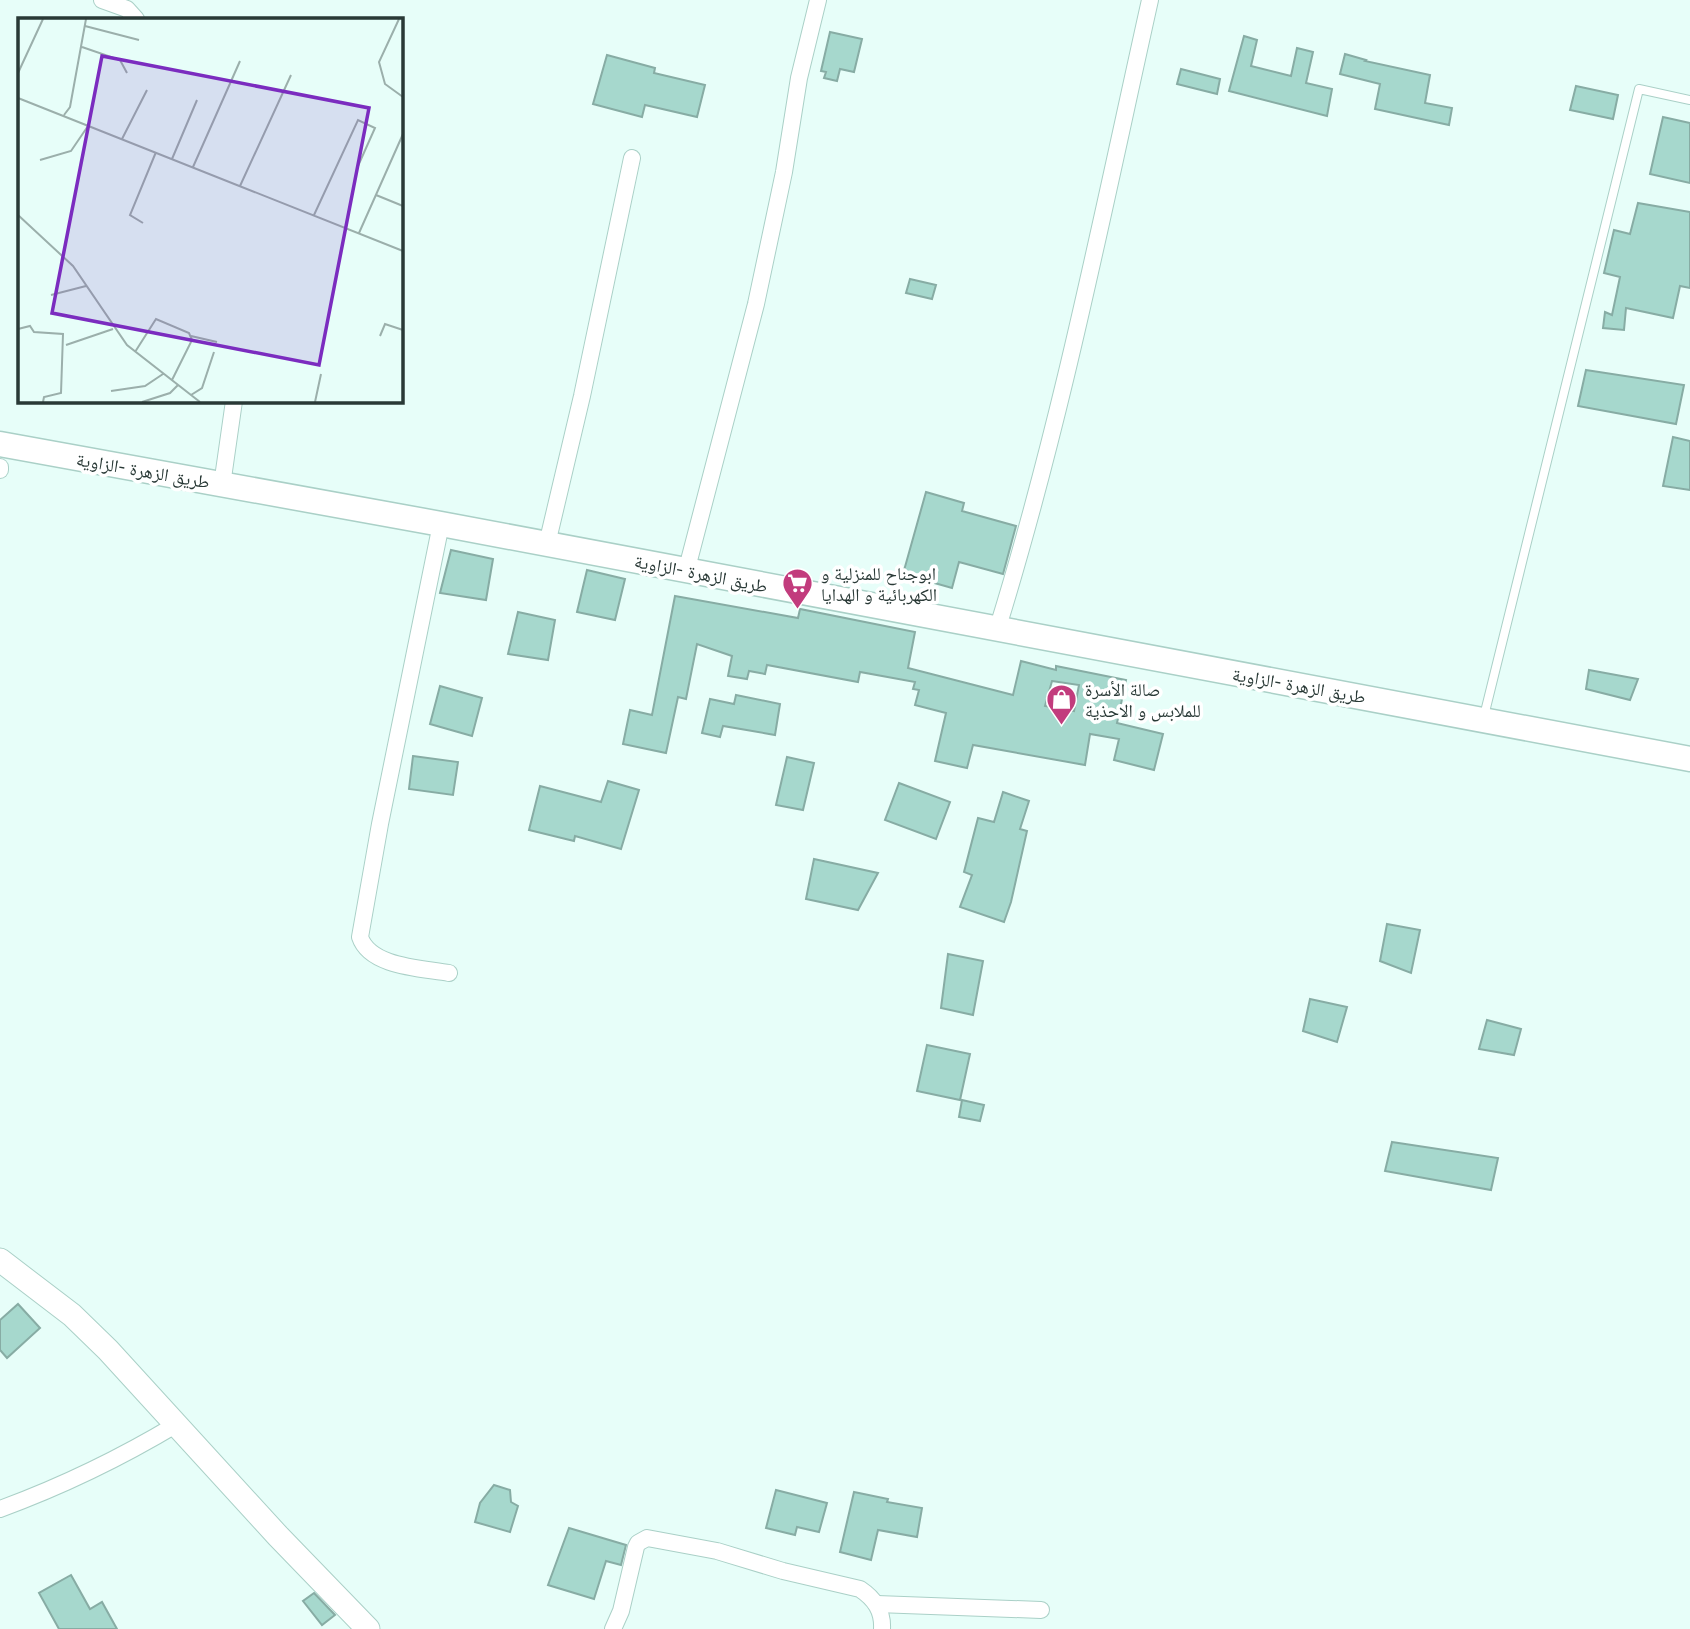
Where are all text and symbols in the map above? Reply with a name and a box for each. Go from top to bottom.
inset map [18,18,402,402]
street label: طريق الزهرة -الزاوية [75,448,211,494]
street label: طريق الزهرة -الزاوية [633,550,769,598]
place label: ابوجناح للمنزلية و الكهربائية و الهدايا [821,563,937,606]
supermarket icon: ابوجناح للمنزلية و الكهربائية و الهدايا [781,567,815,611]
street label: طريق الزهرة -الزاوية [1231,663,1367,709]
place label: صالة الأسرة للملابس و الاحذية [1085,679,1201,722]
shop icon: صالة الأسرة للملابس و الاحذية [1045,683,1079,727]

